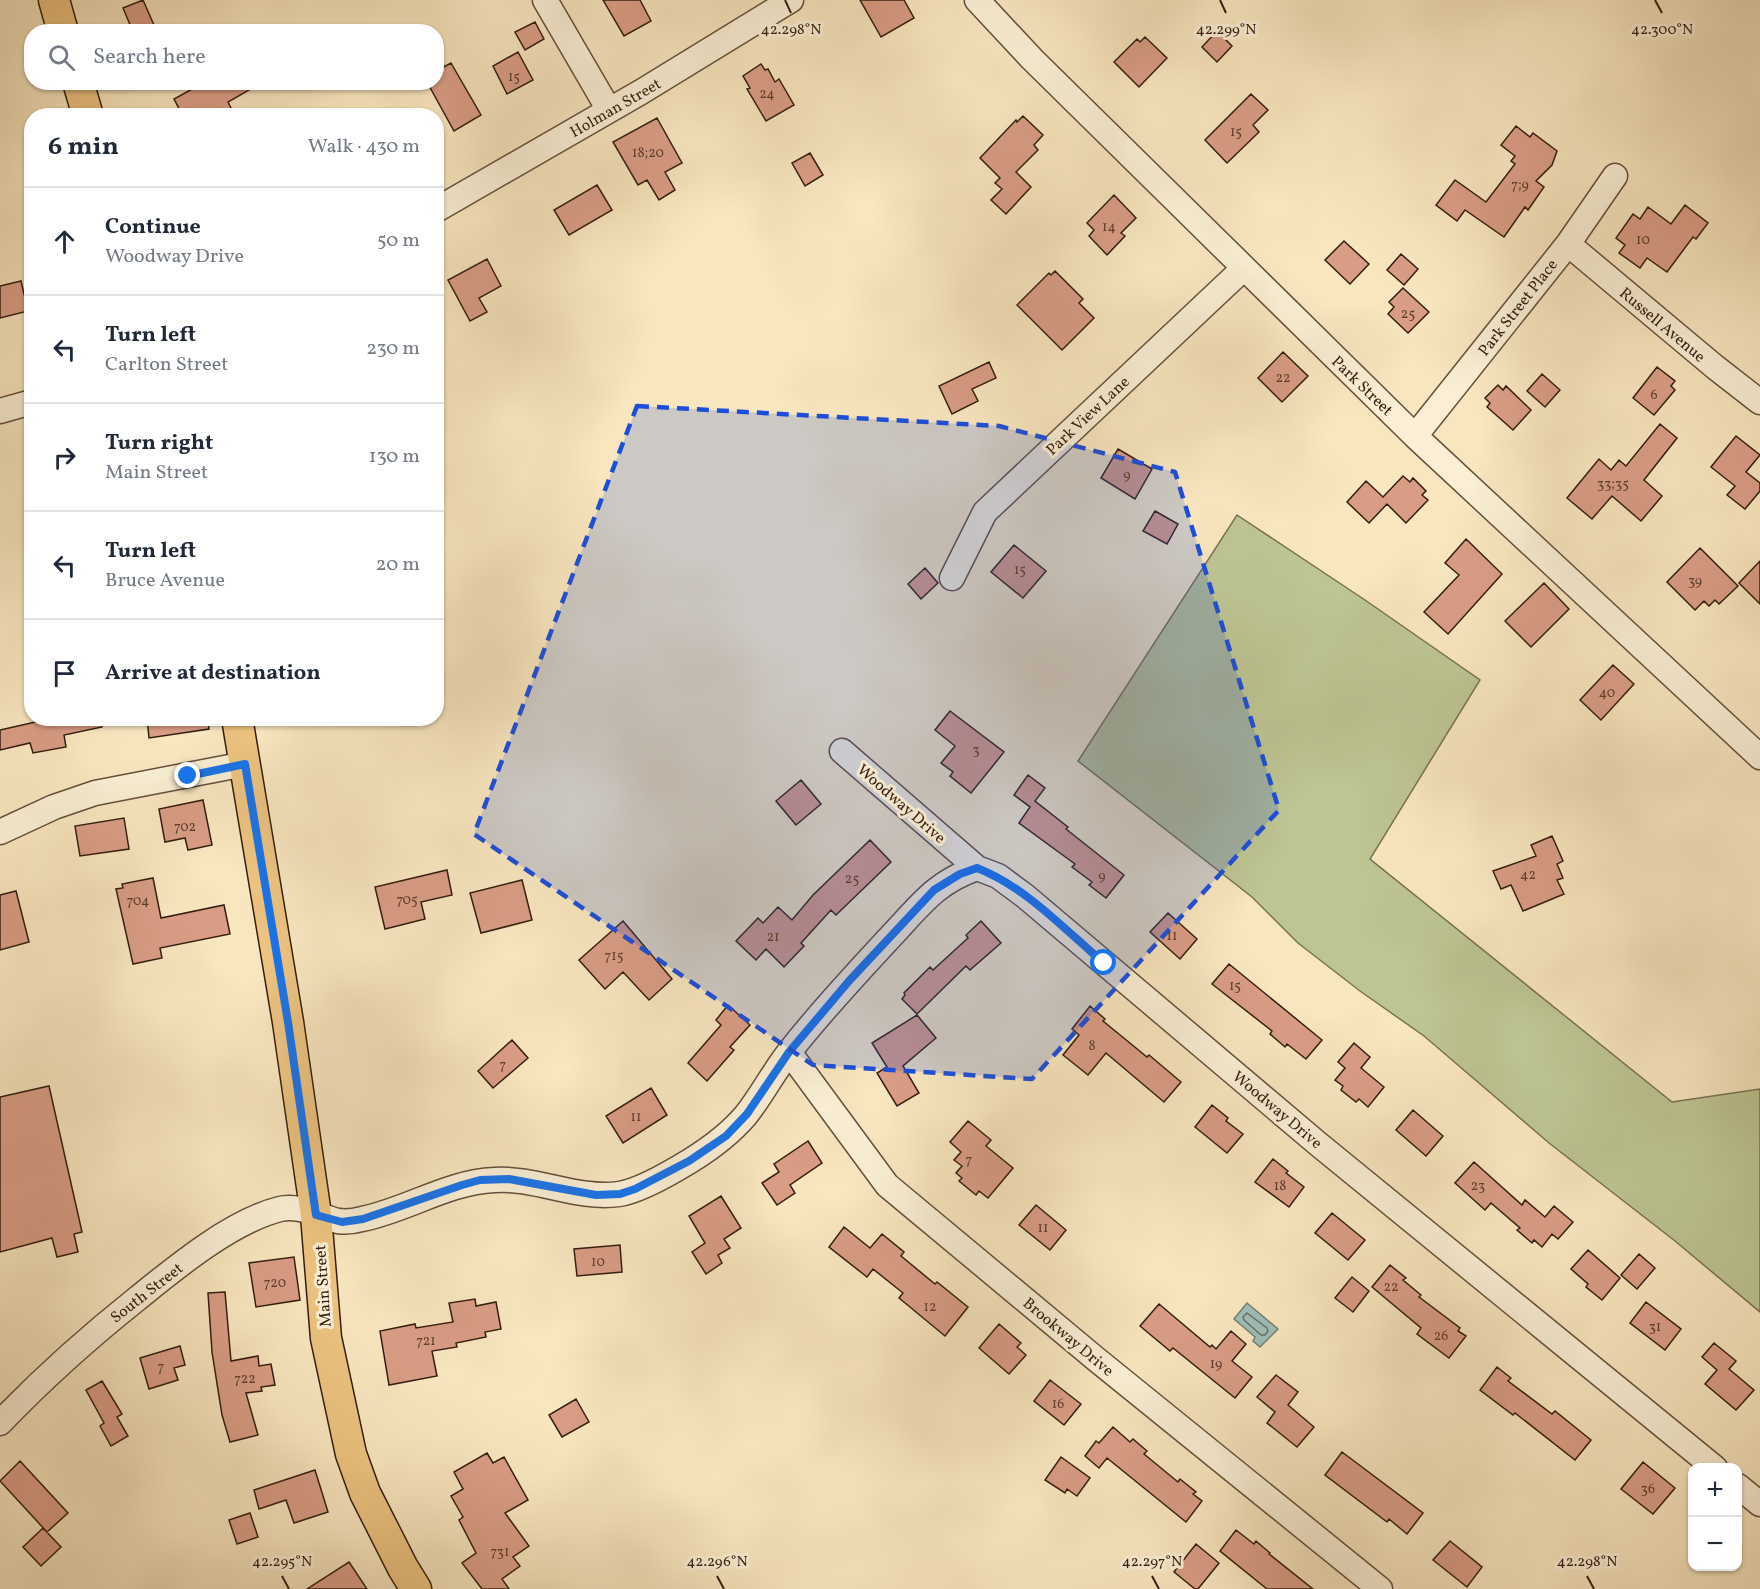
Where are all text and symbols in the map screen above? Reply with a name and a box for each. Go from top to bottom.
text: 42.298°N [761,20,821,41]
text: 42.299°N [1196,20,1256,41]
text: 42.300°N [1631,20,1693,41]
search box [24,24,444,90]
icon: search [45,41,78,74]
text: Search here [93,42,206,73]
house number: 15 [508,68,520,87]
street label: Holman Street [566,74,666,144]
house number: 24 [759,85,775,104]
house number: 15 [1230,123,1242,142]
text: 6 min [48,129,119,165]
text: Walk · 430 m [308,133,420,161]
house number: 18;20 [632,144,664,163]
house number: 7;9 [1511,176,1529,195]
text: Continue [105,212,201,243]
house number: 14 [1102,218,1116,237]
icon: ahead [48,225,81,258]
text: 50 m [377,227,420,255]
house number: 10 [1636,231,1650,250]
text: Woodway Drive [105,243,244,271]
street label: Park Street Place [1474,255,1564,361]
street label: Russell Avenue [1614,283,1710,368]
house number: 25 [1401,305,1415,324]
text: Turn left [105,320,196,351]
icon: left [48,333,81,366]
text: 230 m [366,335,420,363]
text: Carlton Street [105,351,228,379]
street label: Park Street [1326,351,1398,422]
house number: 22 [1275,369,1291,388]
street label: Park View Lane [1042,372,1135,461]
house number: 6 [1650,386,1658,405]
text: Turn right [105,428,213,459]
icon: right [48,441,81,474]
text: 130 m [369,443,420,471]
text: Main Street [105,459,208,487]
house number: 9 [1123,466,1131,485]
house number: 33;35 [1597,475,1629,494]
text: Turn left [105,536,196,567]
icon: left [48,549,81,582]
text: 20 m [376,551,420,579]
house number: 15 [1014,561,1026,580]
text: Bruce Avenue [105,567,225,595]
house number: 39 [1688,572,1702,591]
icon: arrive [48,657,81,690]
text: Arrive at destination [105,658,321,689]
house number: 40 [1599,684,1615,703]
house number: 3 [972,741,980,760]
street label: Woodway Drive [852,760,950,849]
route end [174,762,200,788]
house number: 702 [174,818,196,837]
house number: 42 [1520,866,1536,885]
house number: 9 [1098,867,1106,886]
house number: 25 [845,870,859,889]
house number: 705 [396,891,418,910]
house number: 704 [127,892,149,911]
house number: 11 [1167,927,1177,946]
house number: 21 [767,928,779,947]
house number: 715 [605,947,623,966]
route start [1090,949,1116,975]
house number: 15 [1229,977,1241,996]
house number: 8 [1088,1037,1096,1056]
house number: 7 [500,1056,507,1075]
street label: Woodway Drive [1227,1066,1326,1155]
house number: 11 [631,1108,641,1127]
house number: 7 [966,1151,973,1170]
house number: 18 [1274,1177,1286,1196]
house number: 23 [1471,1177,1485,1196]
house number: 11 [1038,1219,1048,1238]
street label: Main Street [310,1244,338,1328]
house number: 10 [591,1253,605,1272]
street label: South Street [106,1258,188,1329]
house number: 720 [264,1274,286,1293]
house number: 22 [1383,1278,1399,1297]
street label: Brookway Drive [1018,1293,1118,1382]
house number: 12 [924,1298,936,1317]
house number: 31 [1649,1318,1661,1337]
house number: 26 [1434,1327,1448,1346]
house number: 721 [416,1332,436,1351]
house number: 19 [1210,1355,1222,1374]
house number: 7 [158,1358,165,1377]
house number: 722 [234,1370,256,1389]
house number: 16 [1052,1395,1064,1414]
map controls [1688,1463,1742,1571]
button: + [1688,1463,1742,1517]
house number: 36 [1641,1480,1655,1499]
button: − [1688,1517,1742,1571]
house number: 731 [491,1543,509,1562]
text: 42.295°N [252,1552,312,1573]
text: 42.296°N [686,1552,748,1573]
text: 42.297°N [1122,1552,1182,1573]
text: 42.298°N [1557,1552,1617,1573]

